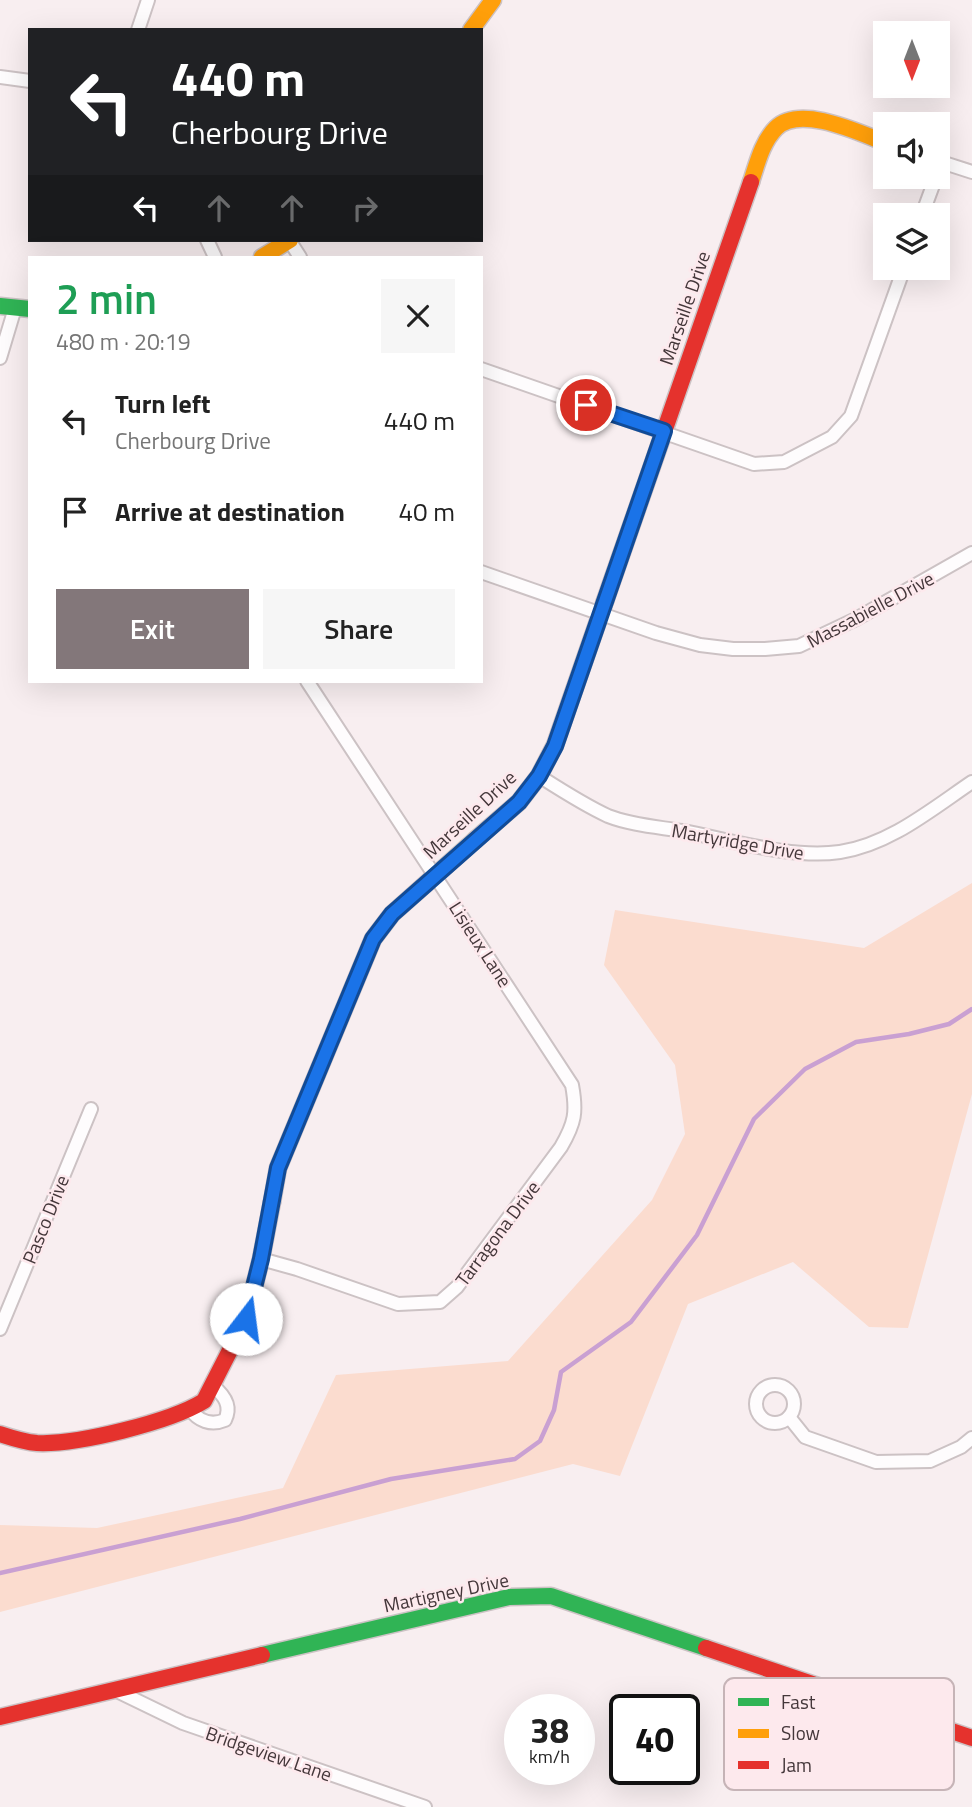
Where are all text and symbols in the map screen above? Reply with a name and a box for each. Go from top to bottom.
north arrow [873,21,950,98]
map controls [873,21,950,280]
text: 440 m [171,40,305,115]
icon: left [56,56,147,147]
text: Cherbourg Drive [171,108,388,156]
button: sound [873,112,950,189]
icon: left [127,189,165,227]
icon: ahead [200,189,238,227]
icon: ahead [273,189,311,227]
icon: right [346,189,384,227]
button: layers [873,203,950,280]
street label: Marseille Drive [651,247,717,369]
text: 2 min [56,266,157,330]
button: close [381,279,455,353]
text: 480 m · 20:19 [56,324,191,359]
pin [556,375,616,435]
text: Turn left [115,384,210,423]
icon: arrive [567,386,605,424]
text: 440 m [384,401,455,440]
icon: left [56,402,94,440]
text: Cherbourg Drive [115,423,271,458]
text: Arrive at destination [115,492,345,531]
text: 40 m [398,492,455,531]
icon: arrive [56,493,94,531]
street label: Massabielle Drive [801,563,939,655]
button: Exit [56,589,249,669]
button: Share [263,589,455,669]
street label: Marseille Drive [416,763,522,865]
street label: Martyridge Drive [670,815,806,867]
street label: Lisieux Lane [442,895,520,993]
street label: Pasco Drive [14,1170,76,1268]
street label: Tarragona Drive [448,1174,546,1292]
position arrow [209,1282,283,1356]
street label: Martigney Drive [381,1565,511,1619]
legend [724,1678,954,1790]
text: Fast [781,1687,816,1716]
speed limit sign: 40 [609,1694,700,1785]
text: 38 [530,1703,569,1757]
street label: Bridgeview Lane [202,1718,336,1788]
text: Slow [781,1718,820,1747]
text: km/h [529,1743,570,1770]
text: Jam [781,1750,812,1779]

